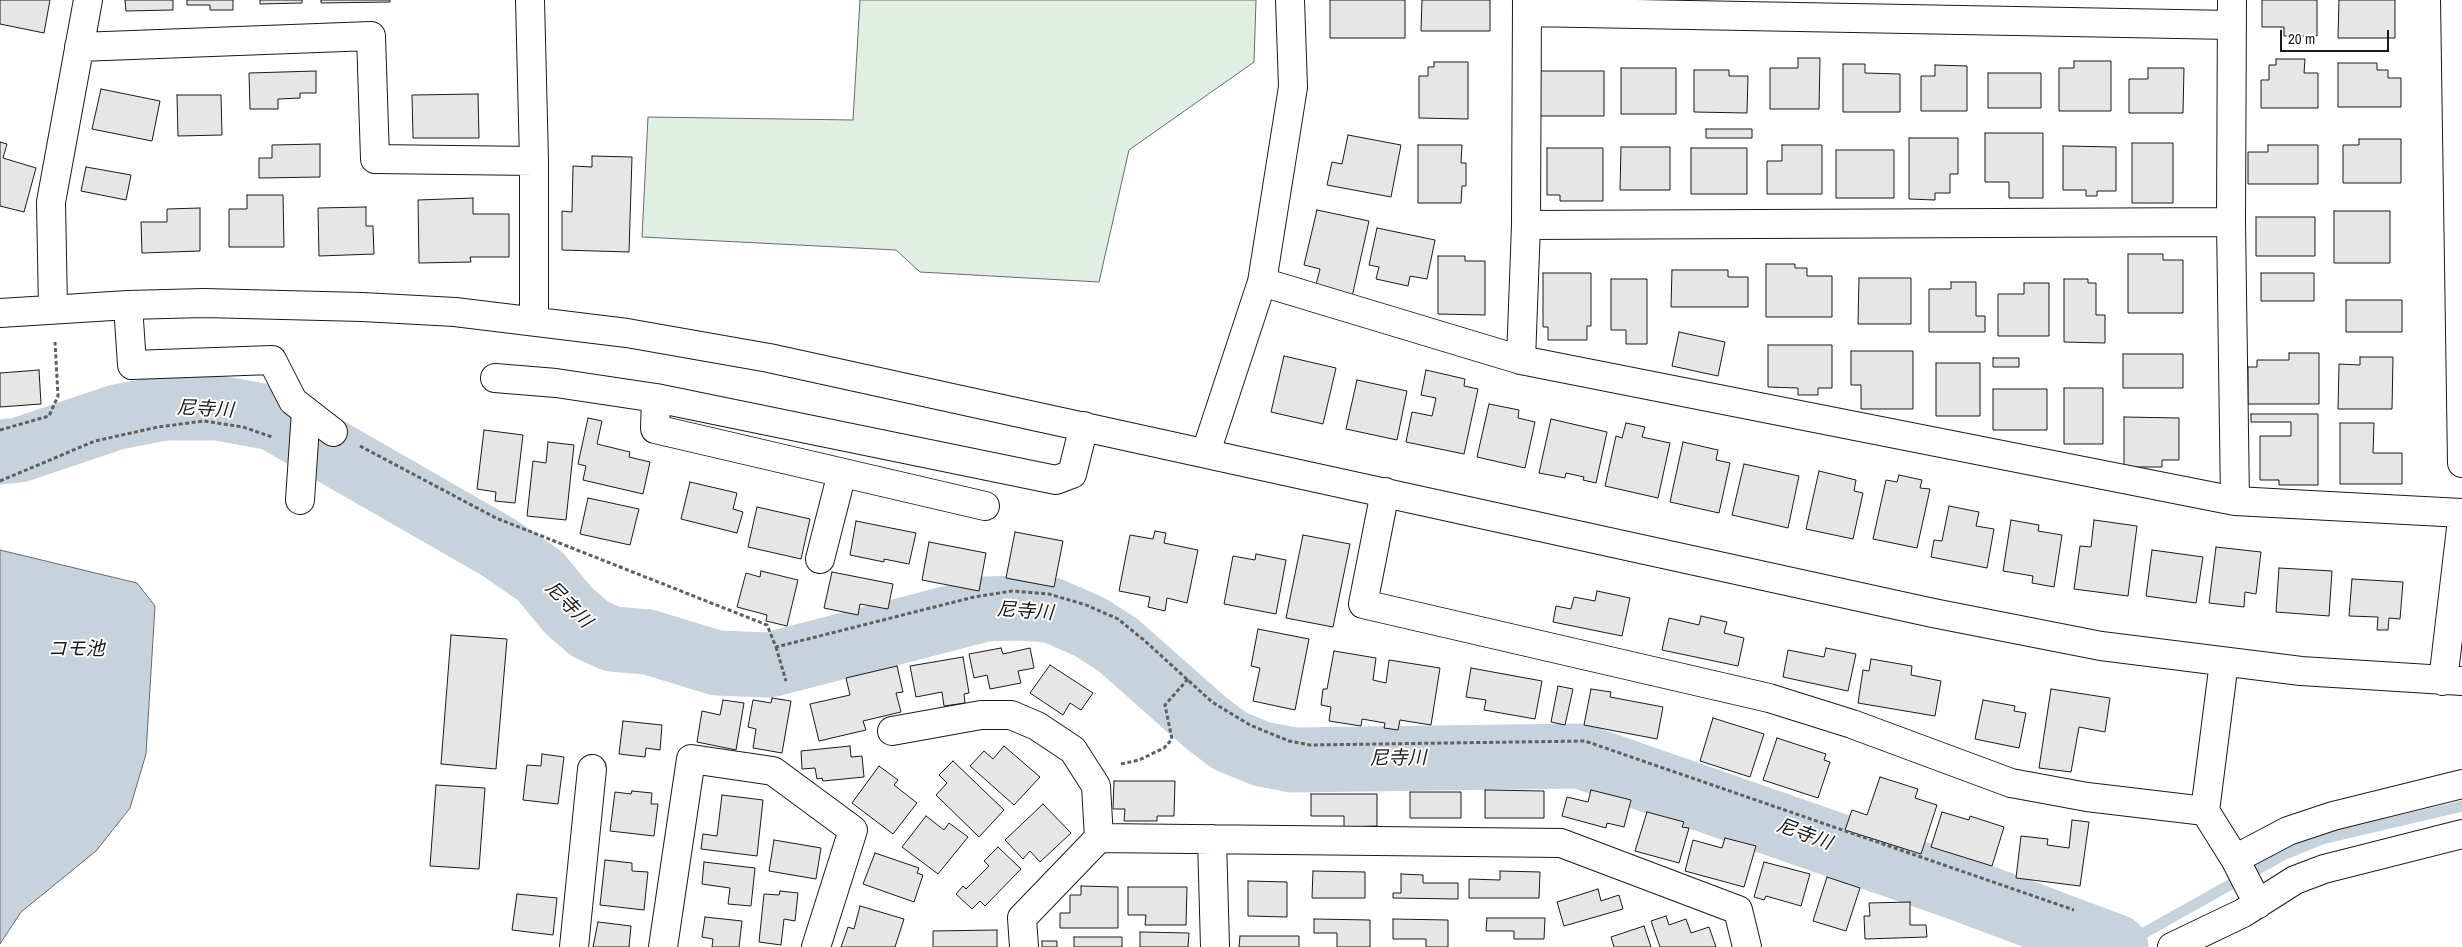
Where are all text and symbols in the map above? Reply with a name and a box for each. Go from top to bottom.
scale bar [2282,20,2391,52]
text: 20 m [2288,28,2315,49]
water label: 尼寺川 [176,397,234,423]
water label: 尼寺川 [540,577,596,633]
water label: 尼寺川 [996,599,1054,625]
water label: コモ池 [48,639,104,661]
water label: 尼寺川 [1369,747,1427,771]
water label: 尼寺川 [1773,815,1835,855]

